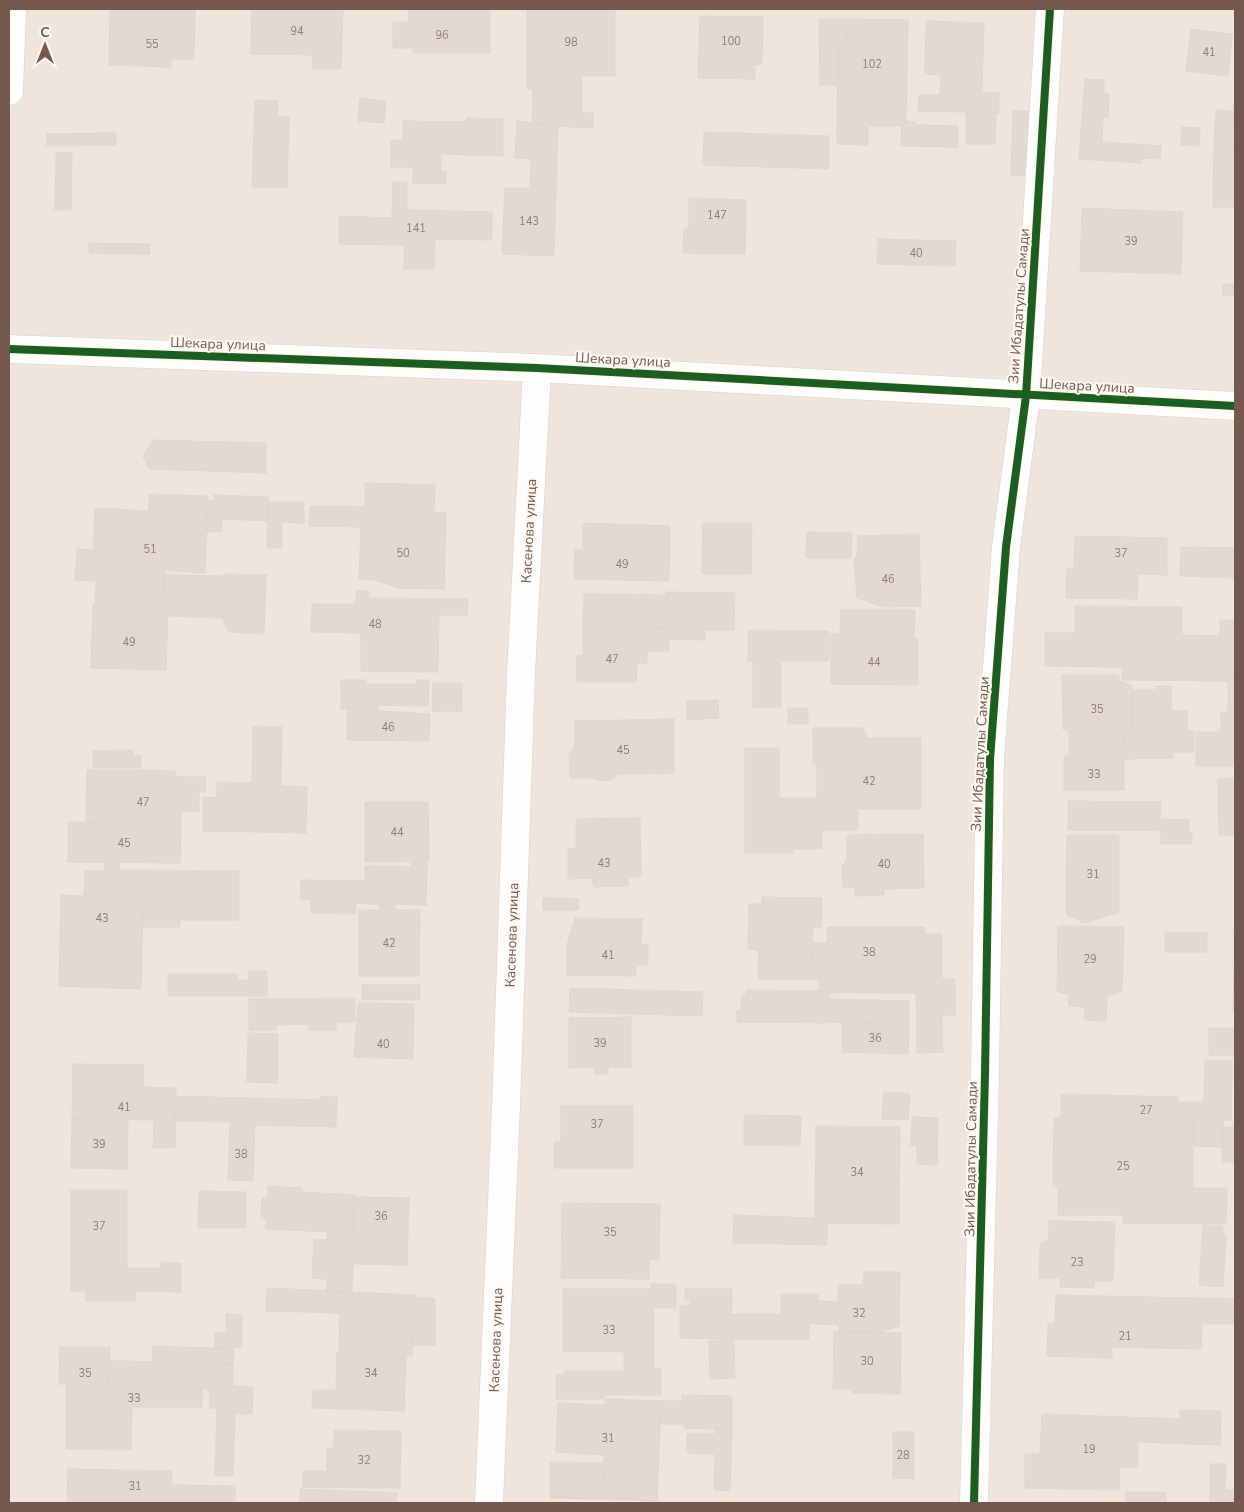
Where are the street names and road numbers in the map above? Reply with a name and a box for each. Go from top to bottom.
street label: Зии Ибадатулы Самади [1004,228,1034,384]
street label: Шекара улица [170,333,266,355]
street label: Шекара улица [575,348,671,372]
street label: Шекара улица [1039,374,1135,398]
street label: Касенова улица [517,478,541,584]
street label: Зии Ибадатулы Самади [966,676,994,832]
street label: Касенова улица [501,882,523,988]
street label: Зии Ибадатулы Самади [960,1081,982,1237]
street label: Касенова улица [485,1287,507,1393]

